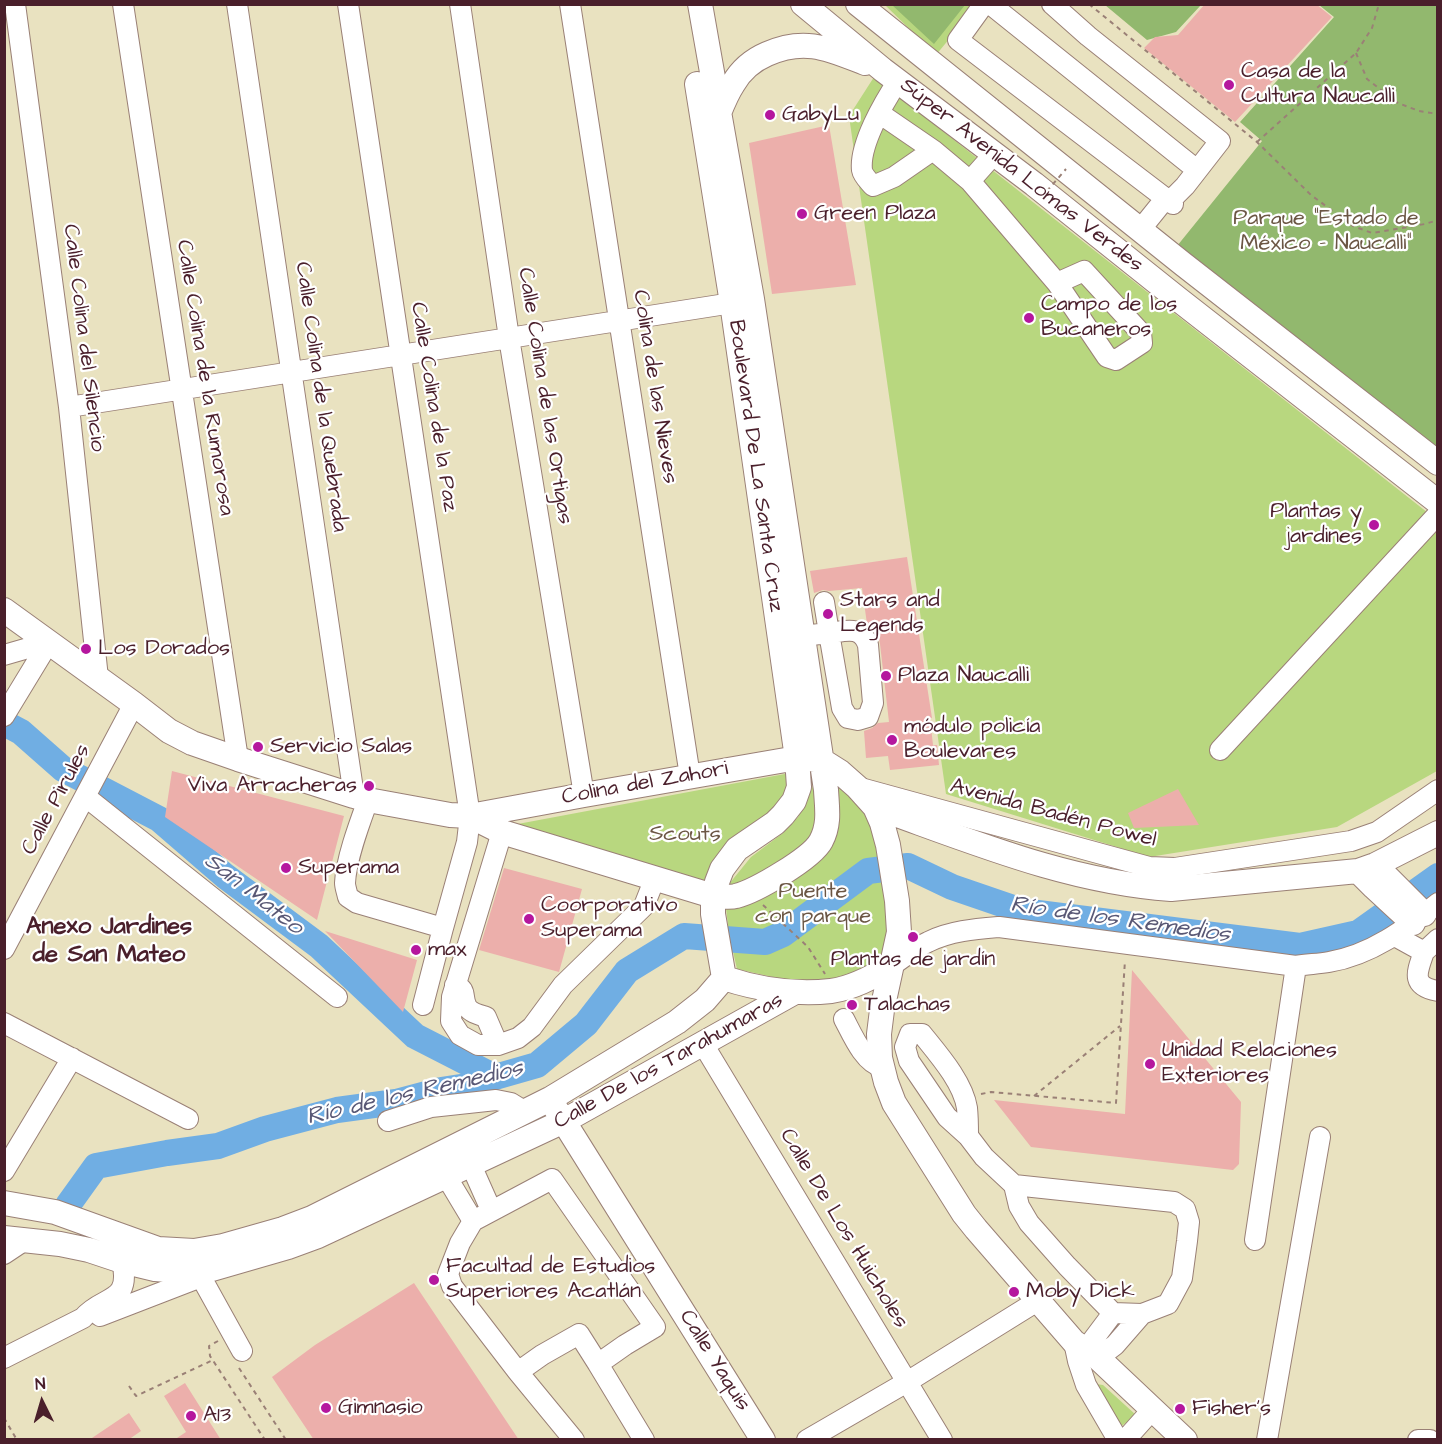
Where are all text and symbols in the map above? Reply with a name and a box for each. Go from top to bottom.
place label: Casa de la Cultura Naucalli [1241,59,1395,110]
street label: Súper Avenida Lomas Verdes [894,73,1148,279]
marker: Casa de la Cultura Naucalli [1222,78,1236,92]
place label: GabyLu [782,102,859,128]
marker: GabyLu [763,108,777,122]
place label: Green Plaza [814,201,936,227]
park label: Parque "Estado de México - Naucalli" [1233,206,1419,258]
marker: Green Plaza [795,207,809,221]
street label: Calle Colina del Silencio [56,223,110,453]
street label: Calle Colina de la Rumorosa [169,238,239,518]
street label: Calle Colina de la Quebrada [288,260,352,534]
street label: Calle Colina de las Ortigas [511,266,577,526]
street label: Colina de las Nieves [626,288,682,486]
place label: Campo de los Bucaneros [1041,292,1177,344]
street label: Calle Colina de la Paz [403,300,463,514]
marker: Campo de los Bucaneros [1022,311,1036,325]
street label: Boulevard De La Santa Cruz [721,318,789,614]
place label: Plantas y jardines [1270,499,1362,550]
marker: Plantas y jardines [1367,518,1381,532]
place label: Stars and Legends [840,588,940,640]
marker: Stars and Legends [821,607,835,621]
place label: Los Dorados [98,636,230,662]
marker: Los Dorados [79,642,93,656]
place label: Plaza Naucalli [898,663,1029,689]
marker: Plaza Naucalli [879,669,893,683]
place label: módulo policía Boulevares [904,714,1040,766]
marker: módulo policía Boulevares [885,733,899,747]
place label: Servicio Salas [270,734,412,760]
street label: Calle Pirules [17,740,97,860]
marker: Servicio Salas [251,740,265,754]
street label: Colina del Zahori [560,756,730,812]
place label: Viva Arracheras [188,773,357,799]
street label: Avenida Badén Powel [947,774,1159,854]
marker: Viva Arracheras [362,779,376,793]
park label: Scouts [649,822,721,848]
water label: San Mateo [198,847,308,943]
place label: Superama [298,855,399,881]
marker: Superama [279,861,293,875]
park label: Puente con parque [755,879,871,930]
water label: Río de los Remedios [1009,891,1231,951]
place label: Coorporativo Superama [541,893,677,944]
marker: Coorporativo Superama [522,912,536,926]
district label: Anexo Jardines de San Mateo [26,914,192,970]
marker: Plantas de jardín [906,930,920,944]
place label: max [428,937,467,963]
marker: max [409,943,423,957]
place label: Plantas de jardín [831,947,995,973]
street label: Calle De los Tarahumaras [550,988,788,1136]
place label: Talachas [864,992,951,1018]
marker: Talachas [845,998,859,1012]
place label: Unidad Relaciones Exteriores [1162,1038,1337,1090]
water label: Río de los Remedios [304,1055,526,1133]
marker: Unidad Relaciones Exteriores [1143,1057,1157,1071]
street label: Calle De Los Huicholes [773,1124,913,1334]
place label: Facultad de Estudios Superiores Acatlán [446,1254,655,1306]
marker: Facultad de Estudios Superiores Acatlán [427,1273,441,1287]
place label: Moby Dick [1026,1279,1135,1305]
marker: Moby Dick [1007,1285,1021,1299]
street label: Calle Yaquis [673,1306,755,1416]
north arrow [12,1372,72,1432]
text: N [34,1373,46,1395]
place label: Gimnasio [338,1395,423,1421]
place label: Fisher's [1192,1396,1271,1422]
marker: Gimnasio [319,1401,333,1415]
marker: Fisher's [1173,1402,1187,1416]
place label: A13 [203,1403,231,1429]
marker: A13 [184,1409,198,1423]

